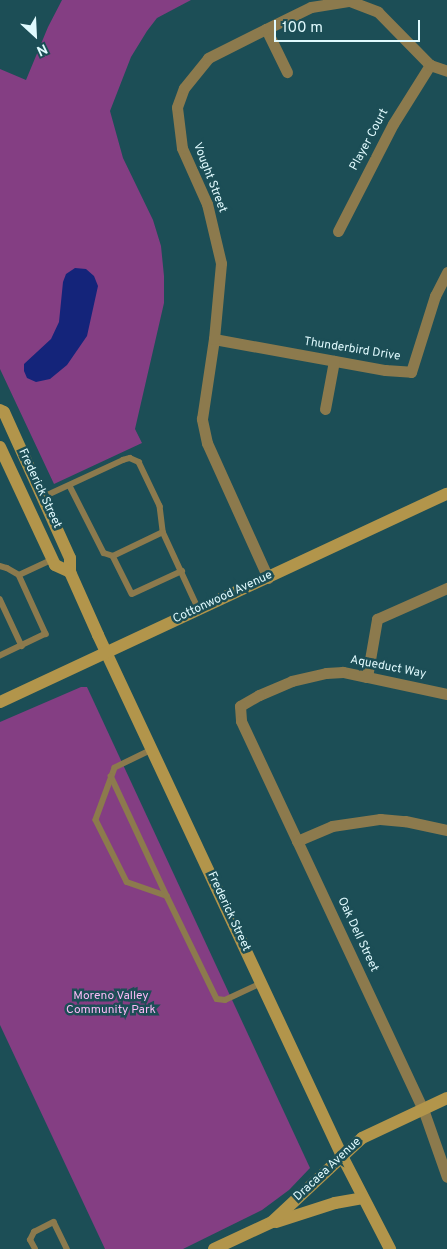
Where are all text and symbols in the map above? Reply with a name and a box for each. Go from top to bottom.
north arrow [10,10,60,60]
scale bar [277,10,423,42]
text: 100 m [282,19,323,38]
text: N [33,39,50,59]
street label: Player Court [348,107,392,173]
street label: Vought Street [189,141,229,215]
street label: Thunderbird Drive [303,335,401,365]
street label: Frederick Street [14,447,64,531]
street label: Cottonwood Avenue [171,569,275,627]
street label: Aqueduct Way [349,654,427,682]
street label: Frederick Street [203,870,253,954]
street label: Oak Dell Street [333,895,381,975]
park label: Moreno Valley Community Park [66,990,156,1018]
street label: Dracaea Avenue [291,1135,365,1205]

